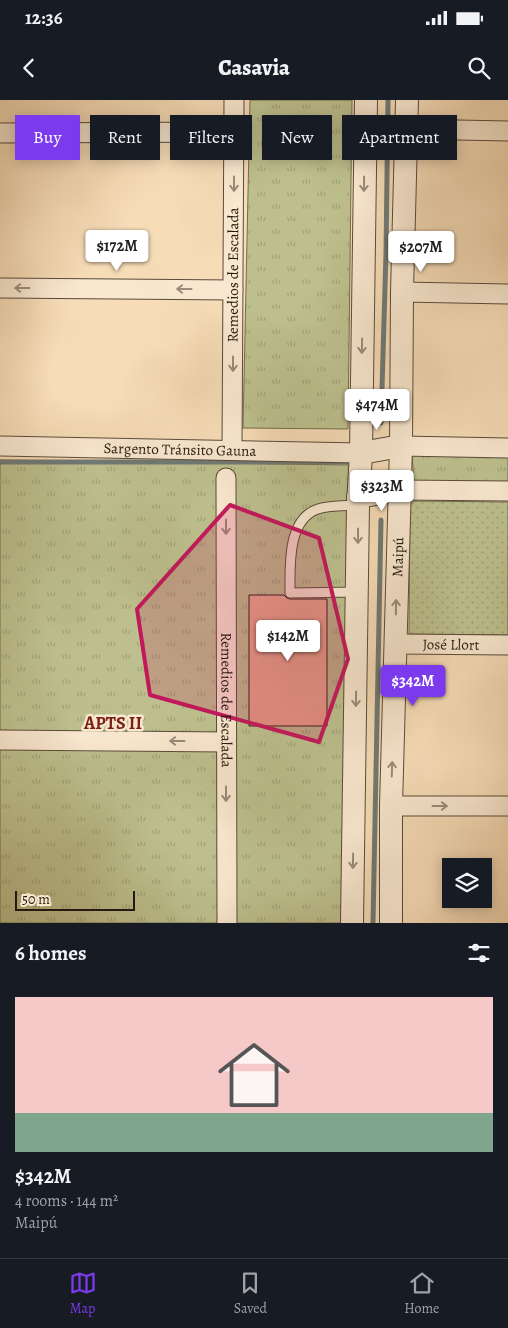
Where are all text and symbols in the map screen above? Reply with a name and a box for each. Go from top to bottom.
text: 12:36 [25,5,63,31]
text: Casavia [218,53,290,83]
icon: back [15,54,43,82]
icon: search [465,54,493,82]
chip: Buy [15,115,80,160]
chip: Rent [90,115,160,160]
chip: Filters [170,115,252,160]
chip: New [262,115,332,160]
chip: Apartment [342,115,457,160]
one-way arrow [229,175,239,191]
one-way arrow [360,175,369,191]
street label: Remedios de Escalada [223,207,243,343]
pin: $172M [82,230,152,272]
pin: $207M [386,230,456,273]
text: $172M [96,235,138,257]
text: $207M [399,236,443,258]
one-way arrow [14,283,30,293]
one-way arrow [177,284,193,294]
one-way arrow [357,338,367,354]
one-way arrow [228,355,238,371]
pin: $474M [342,388,412,431]
text: $474M [356,394,398,416]
street label: Sargento Tránsito Gauna [103,438,257,461]
pin: $323M [347,470,417,512]
text: $323M [361,475,403,497]
one-way arrow [221,518,231,535]
one-way arrow [353,528,363,544]
street label: Maipú [387,536,408,577]
one-way arrow [391,599,401,616]
pin: $142M [253,620,323,662]
text: $142M [267,625,309,647]
street label: Remedios de Escalada [216,632,237,768]
street label: José Llort [422,634,480,655]
pin: $342M [378,664,448,707]
text: $342M [391,670,435,692]
one-way arrow [351,690,361,707]
district label: APTS II [83,711,142,735]
one-way arrow [170,736,186,746]
one-way arrow [387,762,397,778]
one-way arrow [221,786,231,802]
one-way arrow [432,801,448,811]
one-way arrow [348,853,358,869]
map controls [442,858,492,908]
button: layers [442,858,492,908]
scale bar [15,888,135,911]
text: 50 m [22,890,50,909]
text: 6 homes [15,939,87,967]
icon: filters [465,939,493,967]
icon: home [209,1030,299,1120]
text: $342M [15,1162,72,1190]
text: 4 rooms · 144 m² [15,1190,118,1212]
text: Maipú [15,1212,57,1234]
tab: Map [69,1269,97,1318]
tab: Saved [234,1269,267,1318]
tab: Home [404,1269,439,1318]

